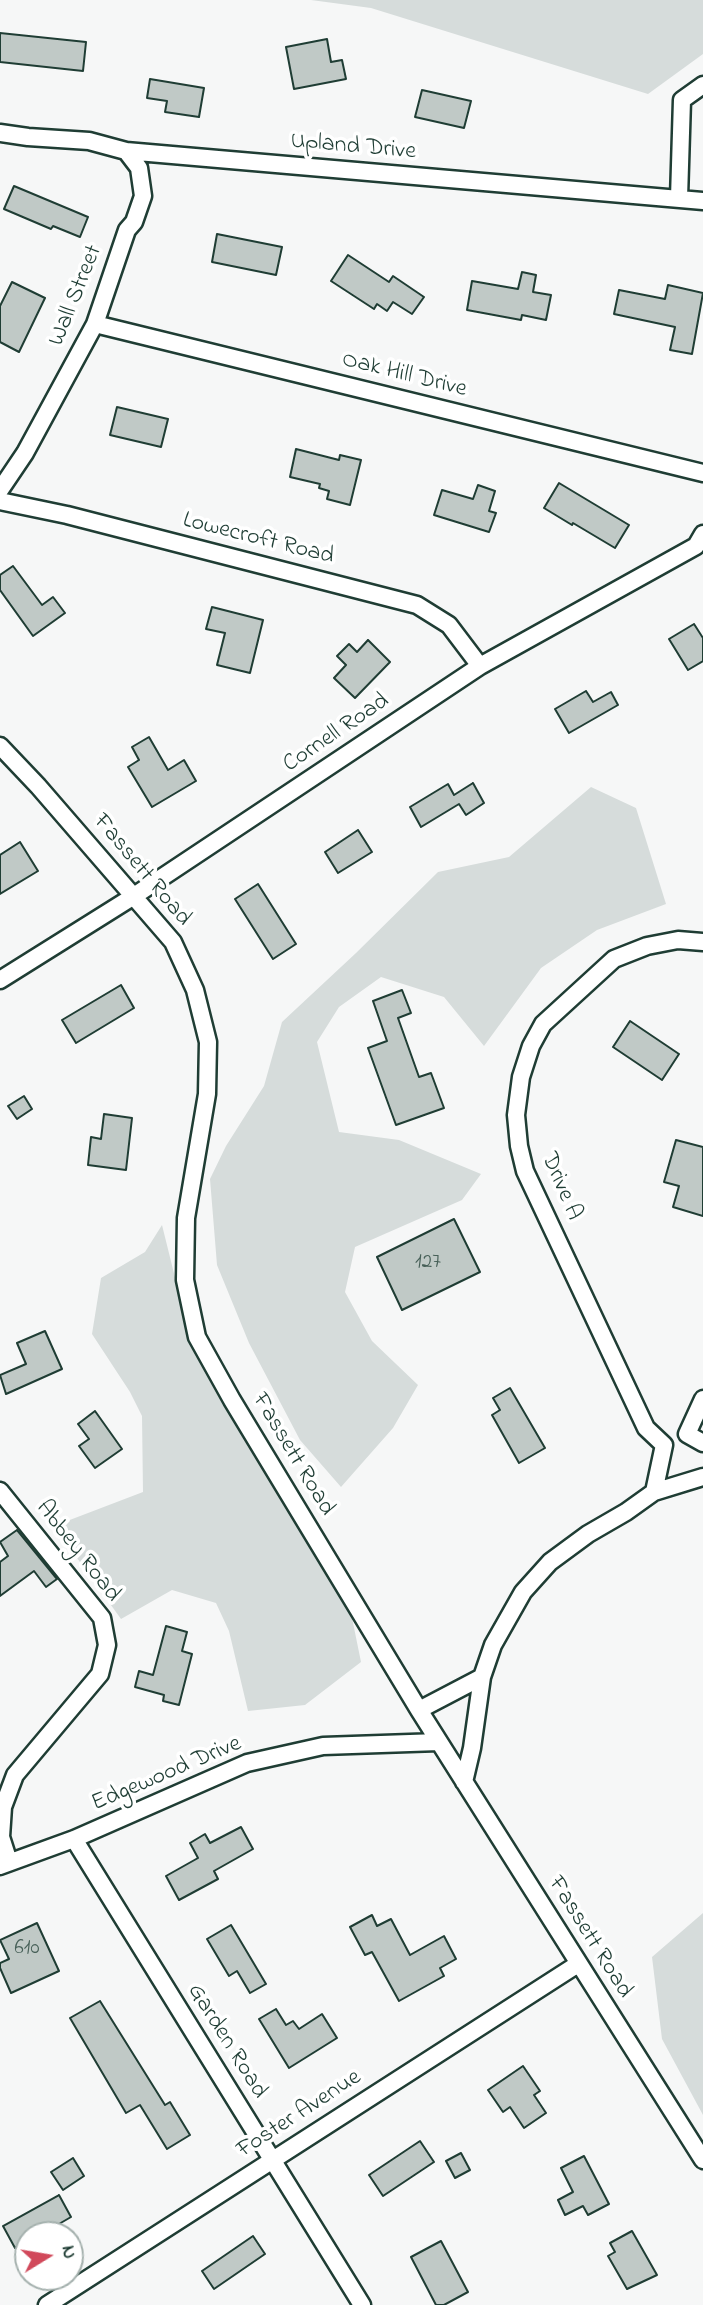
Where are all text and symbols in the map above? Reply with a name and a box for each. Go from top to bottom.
street label: Upland Drive [289,128,417,168]
street label: Wall Street [44,241,110,351]
street label: Oak Hill Drive [339,347,469,405]
street label: Lowecroft Road [179,507,337,573]
street label: Cornell Road [278,688,396,780]
street label: Fassett Road [86,809,196,933]
street label: Drive A [533,1149,587,1225]
house number: 127 [415,1251,441,1277]
street label: Fassett Road [244,1388,340,1522]
street label: Abbey Road [28,1495,126,1609]
street label: Edgewood Drive [88,1731,246,1819]
street label: Fassett Road [540,1872,638,2004]
house number: 610 [15,1937,39,1963]
street label: Garden Road [179,1979,273,2105]
street label: Foster Avenue [233,2064,367,2166]
north arrow [14,2221,84,2291]
text: N [54,2243,83,2261]

